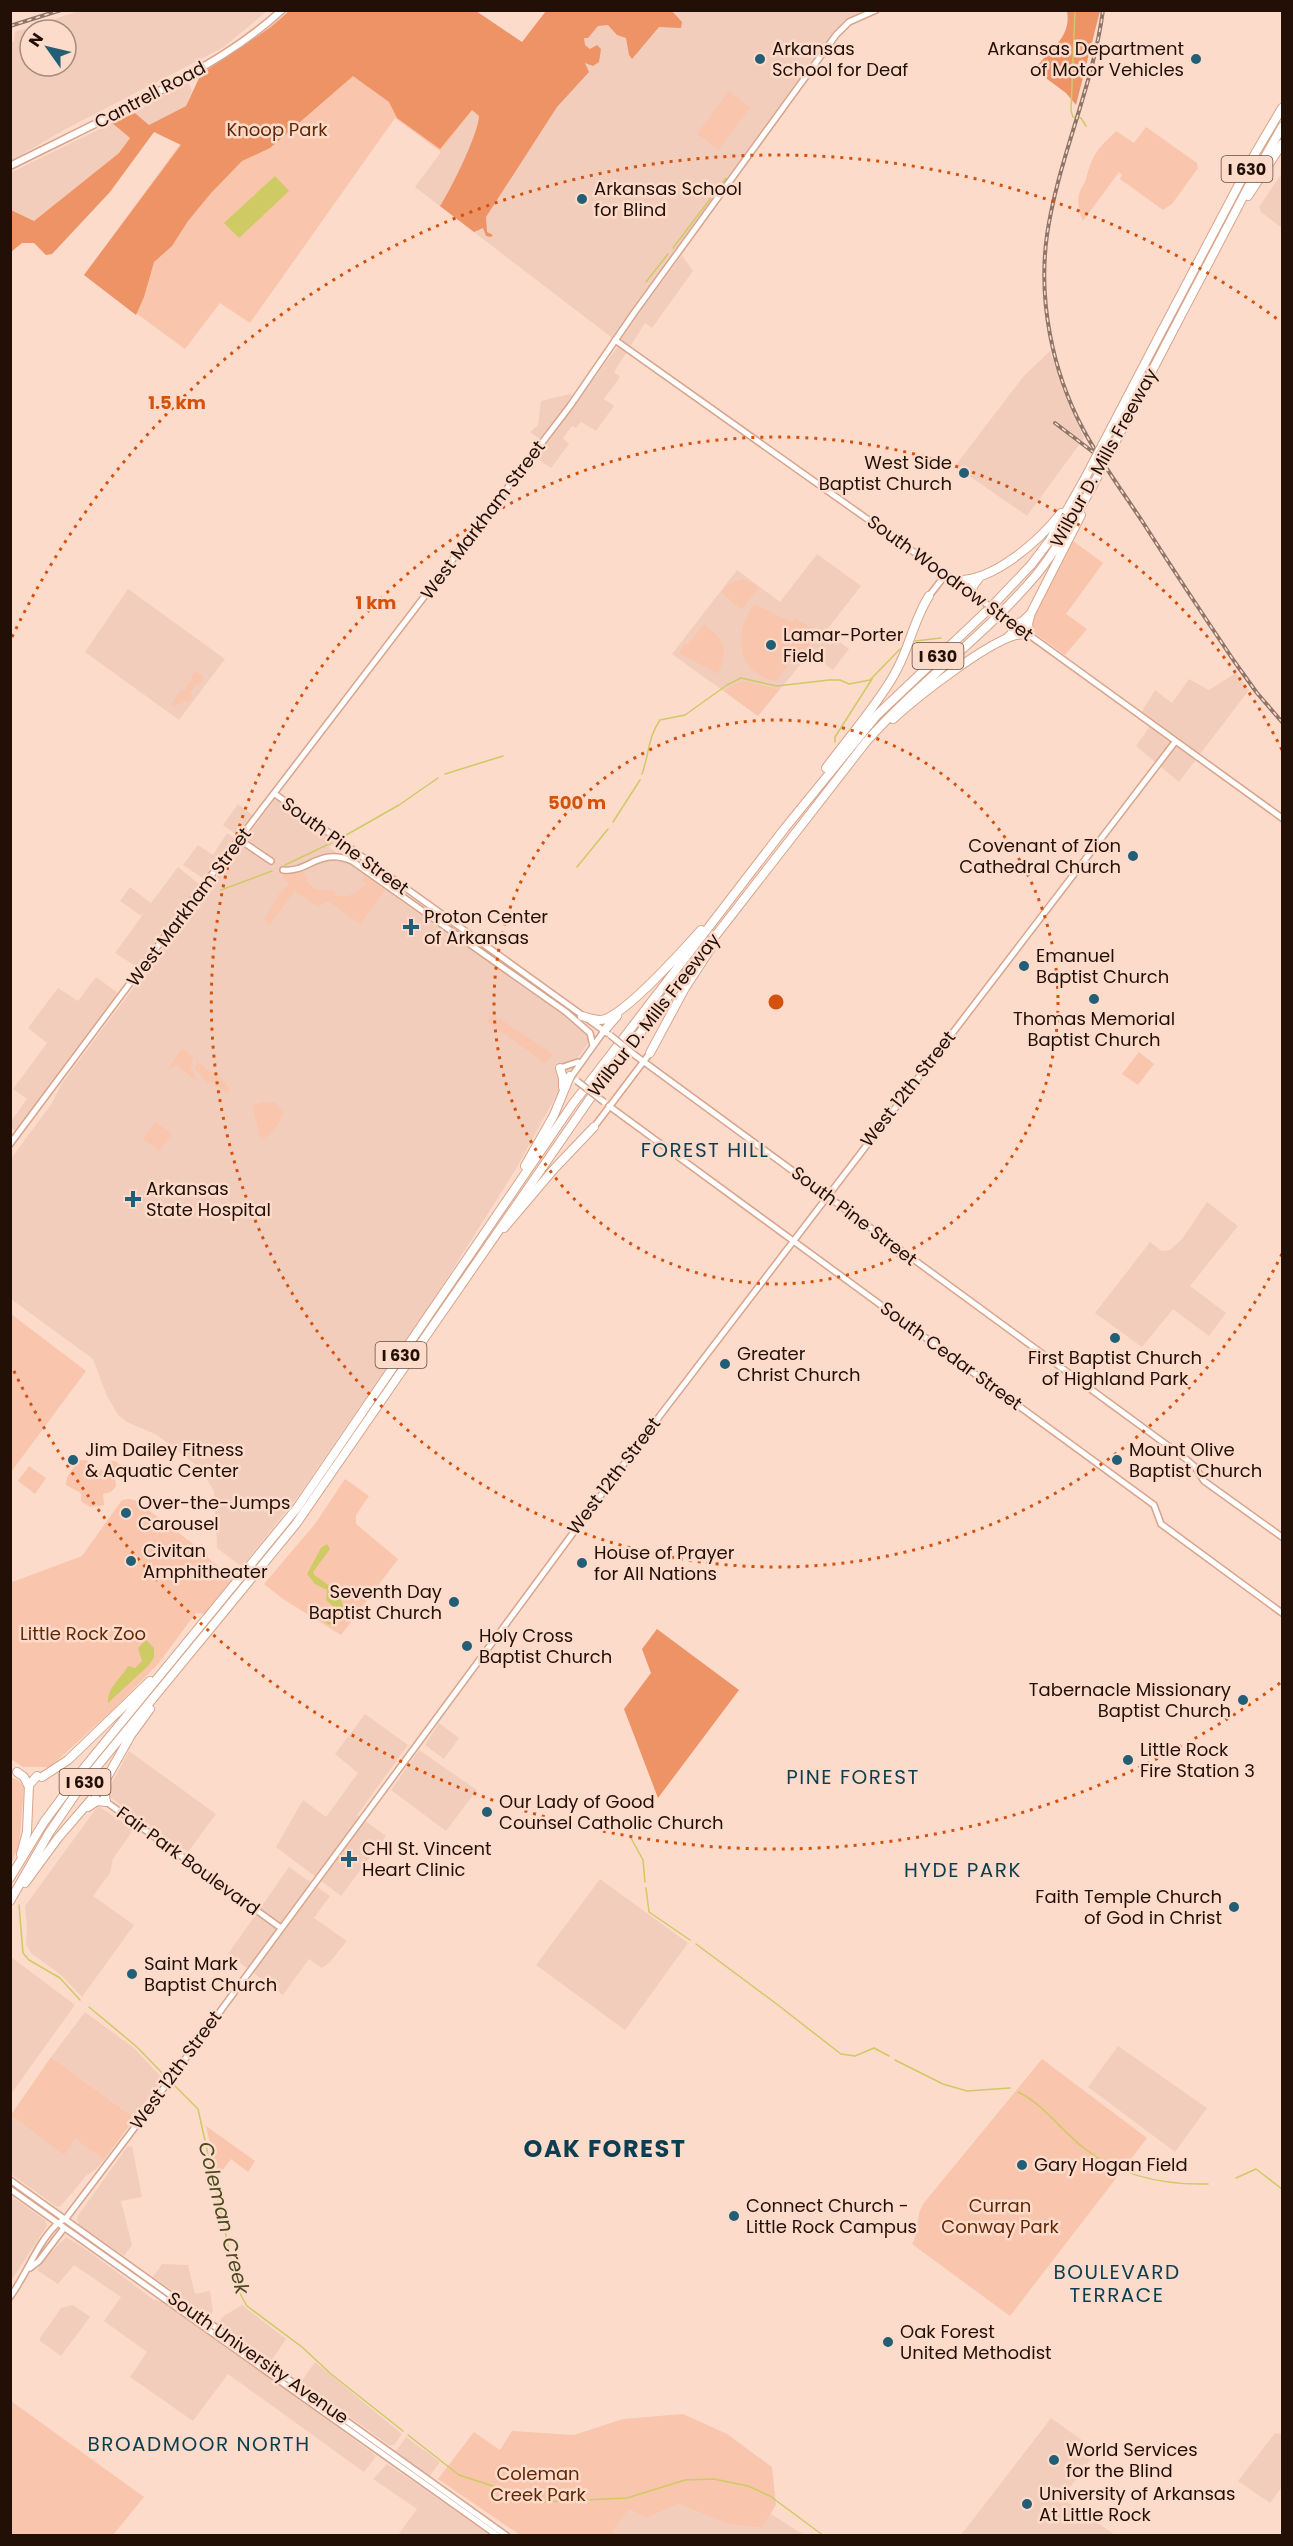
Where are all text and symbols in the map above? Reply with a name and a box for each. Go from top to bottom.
north arrow [18,18,78,78]
text: N [23,28,49,51]
place label: Arkansas School for Deaf [772,36,908,82]
place label: Arkansas Department of Motor Vehicles [987,36,1184,82]
marker: Arkansas School for Deaf [753,52,767,66]
marker: Arkansas Department of Motor Vehicles [1189,52,1203,66]
street label: Cantrell Road [90,55,210,134]
park label: Knoop Park [227,117,328,142]
road number: I 630 [1222,156,1272,182]
place label: Arkansas School for Blind [594,176,742,222]
marker: Arkansas School for Blind [575,192,589,206]
street label: Wilbur D. Mills Freeway [1044,364,1163,552]
text: 1.5 km [148,390,206,415]
street label: West Markham Street [415,435,551,604]
place label: West Side Baptist Church [819,450,952,496]
marker: West Side Baptist Church [957,466,971,480]
street label: South Woodrow Street [862,509,1038,646]
text: 1 km [356,590,396,615]
place label: Lamar-Porter Field [783,622,904,668]
marker: Lamar-Porter Field [764,638,778,652]
road number: I 630 [912,643,964,669]
text: 500 m [548,790,606,815]
street label: South Pine Street [277,791,414,900]
street label: West Markham Street [121,822,257,991]
place label: Covenant of Zion Cathedral Church [959,833,1121,879]
marker: Covenant of Zion Cathedral Church [1126,849,1140,863]
place label: Proton Center of Arkansas [424,904,548,950]
marker: Proton Center of Arkansas [402,918,420,936]
street label: Wilbur D. Mills Freeway [582,928,725,1102]
place label: Emanuel Baptist Church [1036,943,1169,989]
marker: Emanuel Baptist Church [1017,959,1031,973]
centre of rings [766,992,786,1012]
marker: Thomas Memorial Baptist Church [1087,992,1101,1006]
place label: Thomas Memorial Baptist Church [1013,1006,1175,1052]
street label: West 12th Street [854,1025,961,1152]
district label: FOREST HILL [641,1136,769,1164]
street label: South Pine Street [786,1160,922,1271]
place label: Arkansas State Hospital [146,1176,271,1222]
marker: Arkansas State Hospital [124,1190,142,1208]
street label: South Cedar Street [875,1295,1027,1416]
marker: First Baptist Church of Highland Park [1108,1331,1122,1345]
place label: Greater Christ Church [737,1341,860,1387]
road number: I 630 [376,1342,426,1368]
place label: First Baptist Church of Highland Park [1028,1345,1202,1391]
marker: Greater Christ Church [718,1357,732,1371]
street label: West 12th Street [561,1412,666,1540]
place label: Jim Dailey Fitness & Aquatic Center [85,1437,244,1483]
place label: Mount Olive Baptist Church [1129,1437,1262,1483]
marker: Jim Dailey Fitness & Aquatic Center [66,1453,80,1467]
marker: Mount Olive Baptist Church [1110,1453,1124,1467]
place label: Over-the-Jumps Carousel [138,1490,290,1536]
marker: Over-the-Jumps Carousel [119,1506,133,1520]
place label: Civitan Amphitheater [143,1538,268,1584]
place label: House of Prayer for All Nations [594,1540,735,1586]
marker: Civitan Amphitheater [124,1554,138,1568]
marker: House of Prayer for All Nations [575,1556,589,1570]
place label: Seventh Day Baptist Church [309,1579,442,1625]
marker: Seventh Day Baptist Church [447,1595,461,1609]
park label: Little Rock Zoo [20,1621,146,1646]
place label: Holy Cross Baptist Church [479,1623,612,1669]
marker: Holy Cross Baptist Church [460,1639,474,1653]
place label: Tabernacle Missionary Baptist Church [1029,1677,1231,1723]
marker: Tabernacle Missionary Baptist Church [1236,1693,1250,1707]
place label: Little Rock Fire Station 3 [1140,1737,1255,1783]
marker: Little Rock Fire Station 3 [1121,1753,1135,1767]
district label: PINE FOREST [786,1763,920,1791]
road number: I 630 [60,1769,110,1795]
place label: Our Lady of Good Counsel Catholic Church [499,1789,724,1835]
street label: Fair Park Boulevard [112,1800,265,1921]
marker: Our Lady of Good Counsel Catholic Church [480,1805,494,1819]
place label: CHI St. Vincent Heart Clinic [362,1836,492,1882]
marker: CHI St. Vincent Heart Clinic [340,1850,358,1868]
district label: HYDE PARK [904,1856,1022,1884]
place label: Faith Temple Church of God in Christ [1035,1884,1222,1930]
marker: Faith Temple Church of God in Christ [1227,1900,1241,1914]
place label: Saint Mark Baptist Church [144,1951,277,1997]
marker: Saint Mark Baptist Church [125,1967,139,1981]
street label: West 12th Street [124,2005,227,2134]
district label: OAK FOREST [524,2132,686,2165]
water label: Coleman Creek [191,2139,257,2299]
place label: Gary Hogan Field [1034,2152,1188,2177]
marker: Gary Hogan Field [1015,2158,1029,2172]
place label: Connect Church - Little Rock Campus [746,2193,917,2239]
park label: Curran Conway Park [941,2193,1059,2239]
marker: Connect Church - Little Rock Campus [727,2209,741,2223]
district label: BOULEVARD TERRACE [1053,2258,1181,2309]
street label: South University Avenue [163,2286,354,2430]
place label: Oak Forest United Methodist [900,2319,1052,2365]
marker: Oak Forest United Methodist [881,2335,895,2349]
district label: BROADMOOR NORTH [87,2430,311,2458]
place label: World Services for the Blind [1066,2437,1198,2483]
marker: World Services for the Blind [1047,2453,1061,2467]
park label: Coleman Creek Park [490,2461,587,2507]
place label: University of Arkansas At Little Rock [1039,2481,1235,2527]
marker: University of Arkansas At Little Rock [1020,2497,1034,2511]

